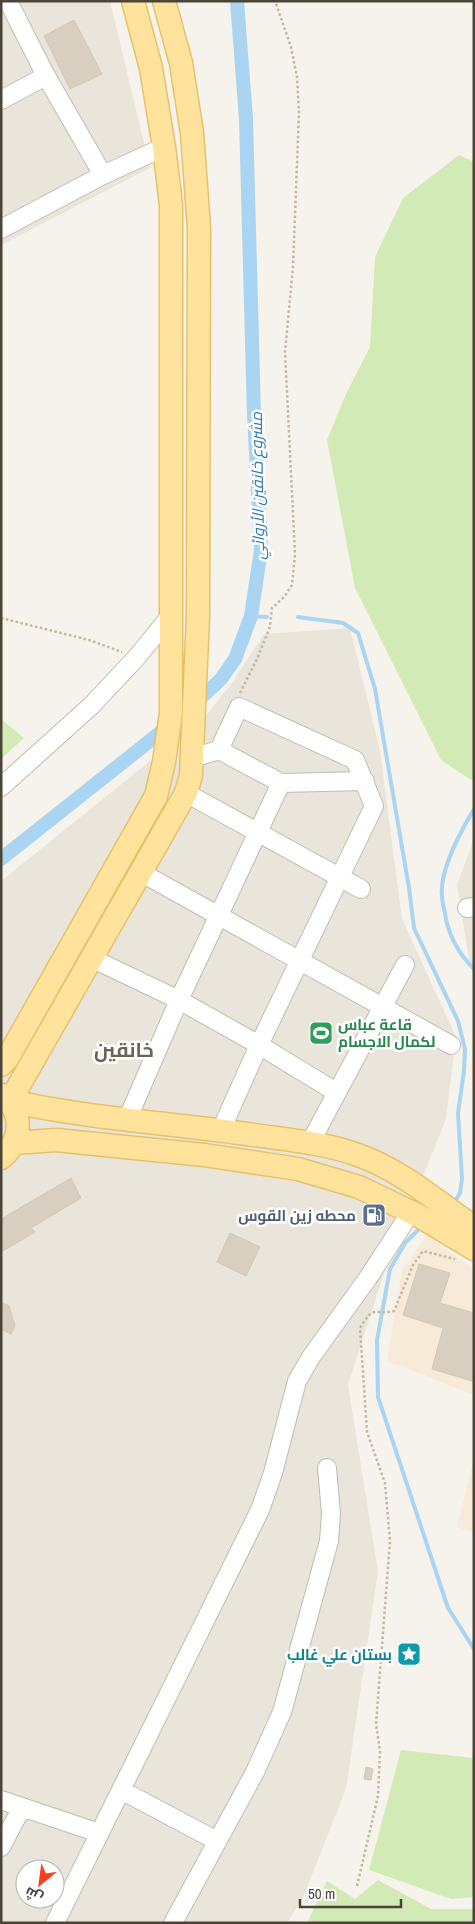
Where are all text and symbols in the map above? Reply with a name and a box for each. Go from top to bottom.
water label: مشروع خانقين الأروائي [245,411,271,560]
place label: قاعة عباس لكمال الاجسام [338,1014,436,1052]
sports icon: قاعة عباس لكمال الاجسام [308,1020,334,1046]
district label: خانقين [94,1036,154,1063]
fuel station icon: محطه زين القوس [361,1202,387,1228]
place label: محطه زين القوس [238,1205,356,1226]
place icon: بستان علي غالب [396,1641,422,1667]
place label: بستان علي غالب [287,1644,392,1667]
north arrow [15,1859,65,1909]
scale bar [300,1876,401,1908]
text: ش [21,1883,46,1908]
text: 50 m [308,1883,335,1904]

